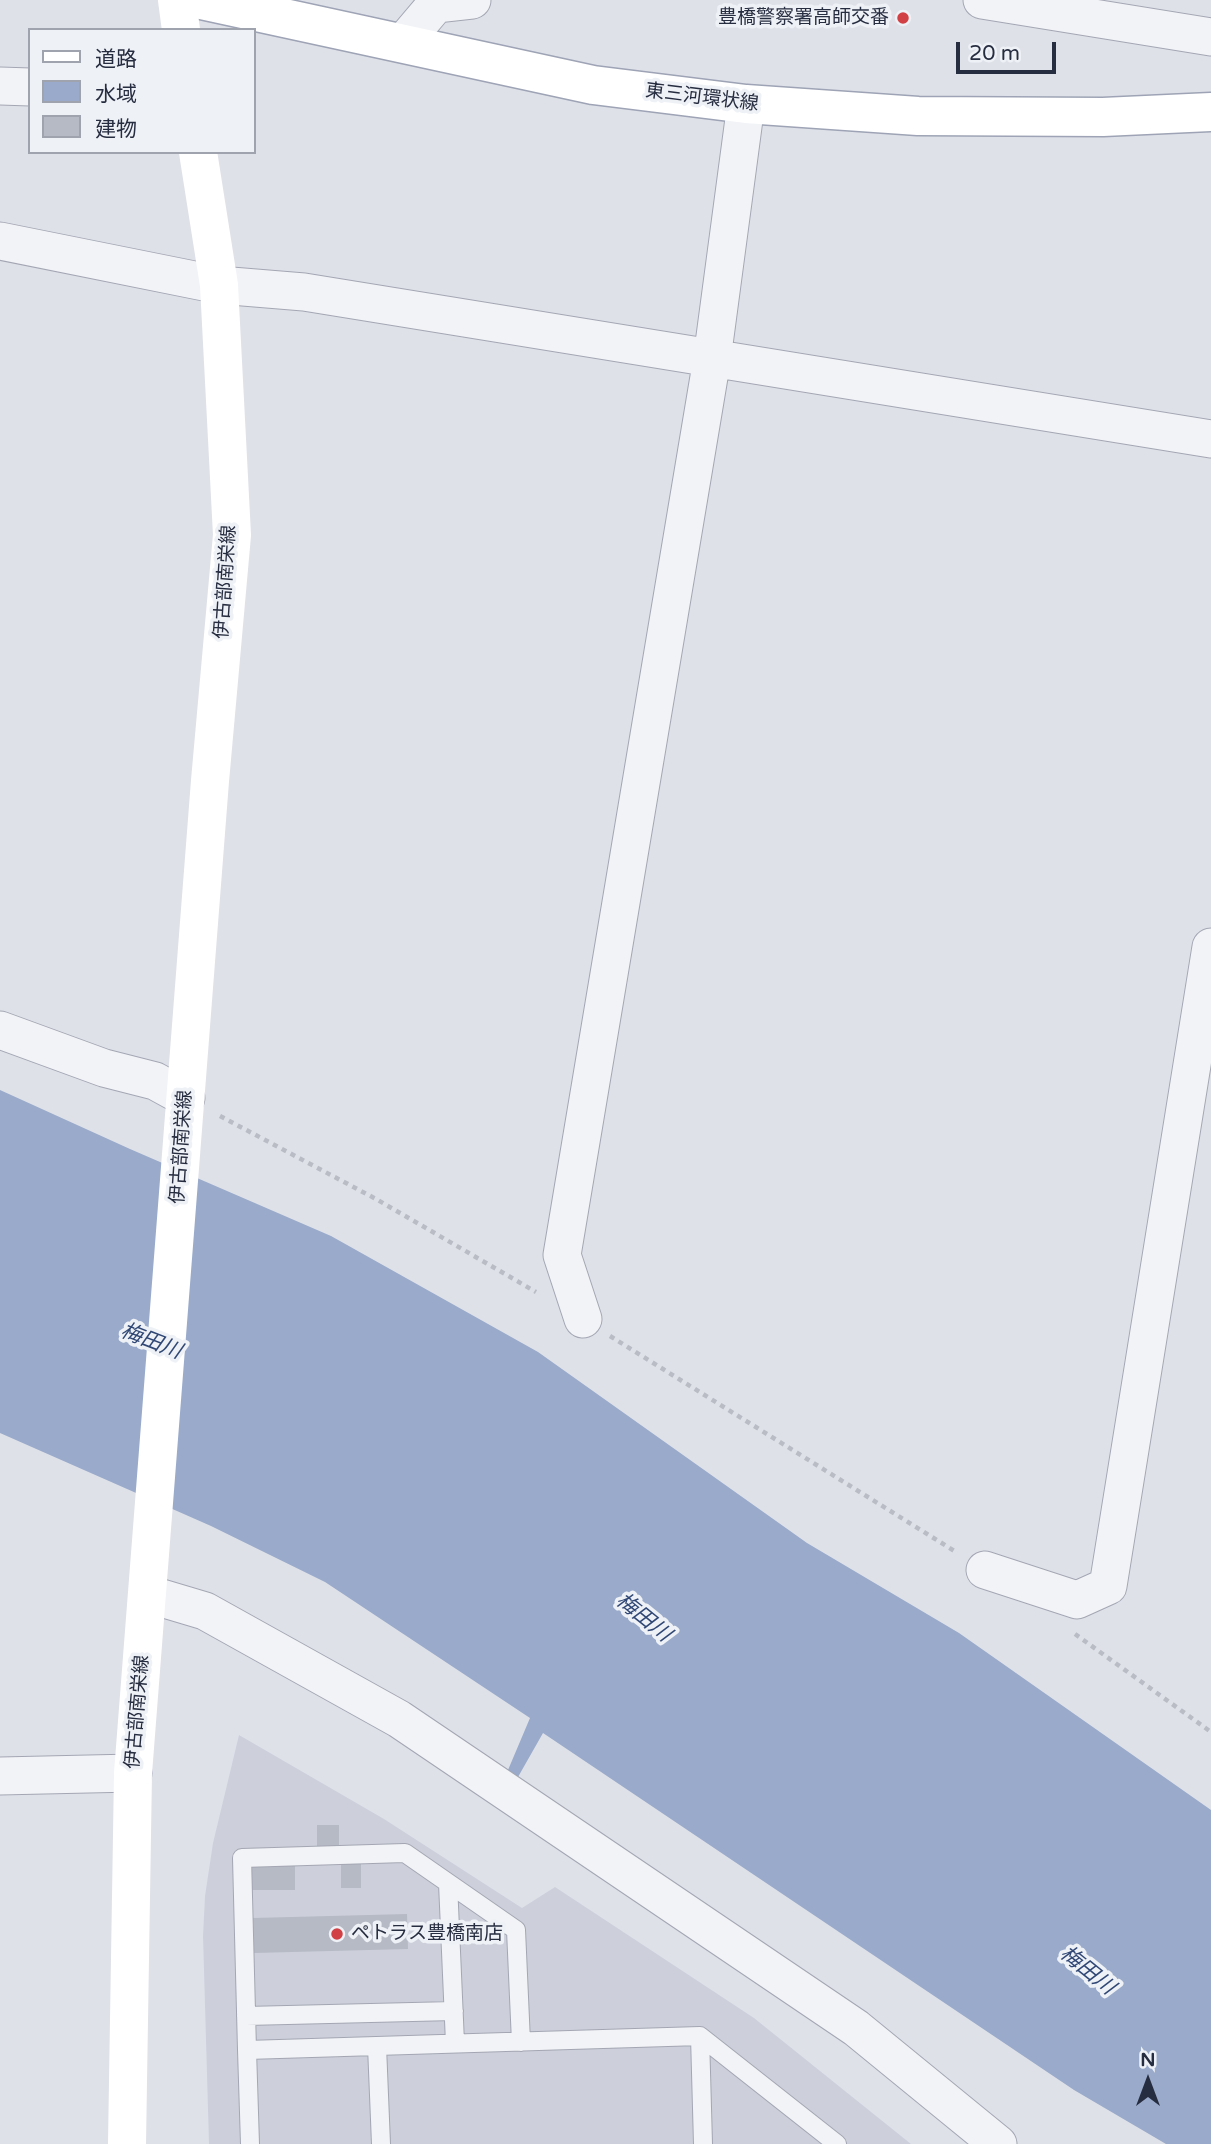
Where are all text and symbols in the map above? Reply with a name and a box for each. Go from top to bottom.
place label: 豊橋警察署高師交番 [718,7,889,29]
marker: 豊橋警察署高師交番 [895,10,911,26]
legend [28,28,256,154]
scale bar [959,28,1059,72]
text: 20 m [969,41,1020,66]
text: 道路 [95,47,137,72]
street label: 東三河環状線 [644,80,760,116]
text: 水域 [95,82,137,107]
text: 建物 [95,117,137,142]
street label: 伊古部南栄線 [211,524,241,640]
street label: 伊古部南栄線 [167,1089,197,1205]
water label: 梅田川 [117,1319,185,1365]
water label: 梅田川 [611,1588,675,1648]
street label: 伊古部南栄線 [122,1654,154,1770]
place label: ペトラス豊橋南店 [351,1923,503,1945]
marker: ペトラス豊橋南店 [329,1926,345,1942]
water label: 梅田川 [1055,1941,1119,2001]
north arrow [1113,2046,1183,2116]
text: N [1140,2049,1156,2071]

